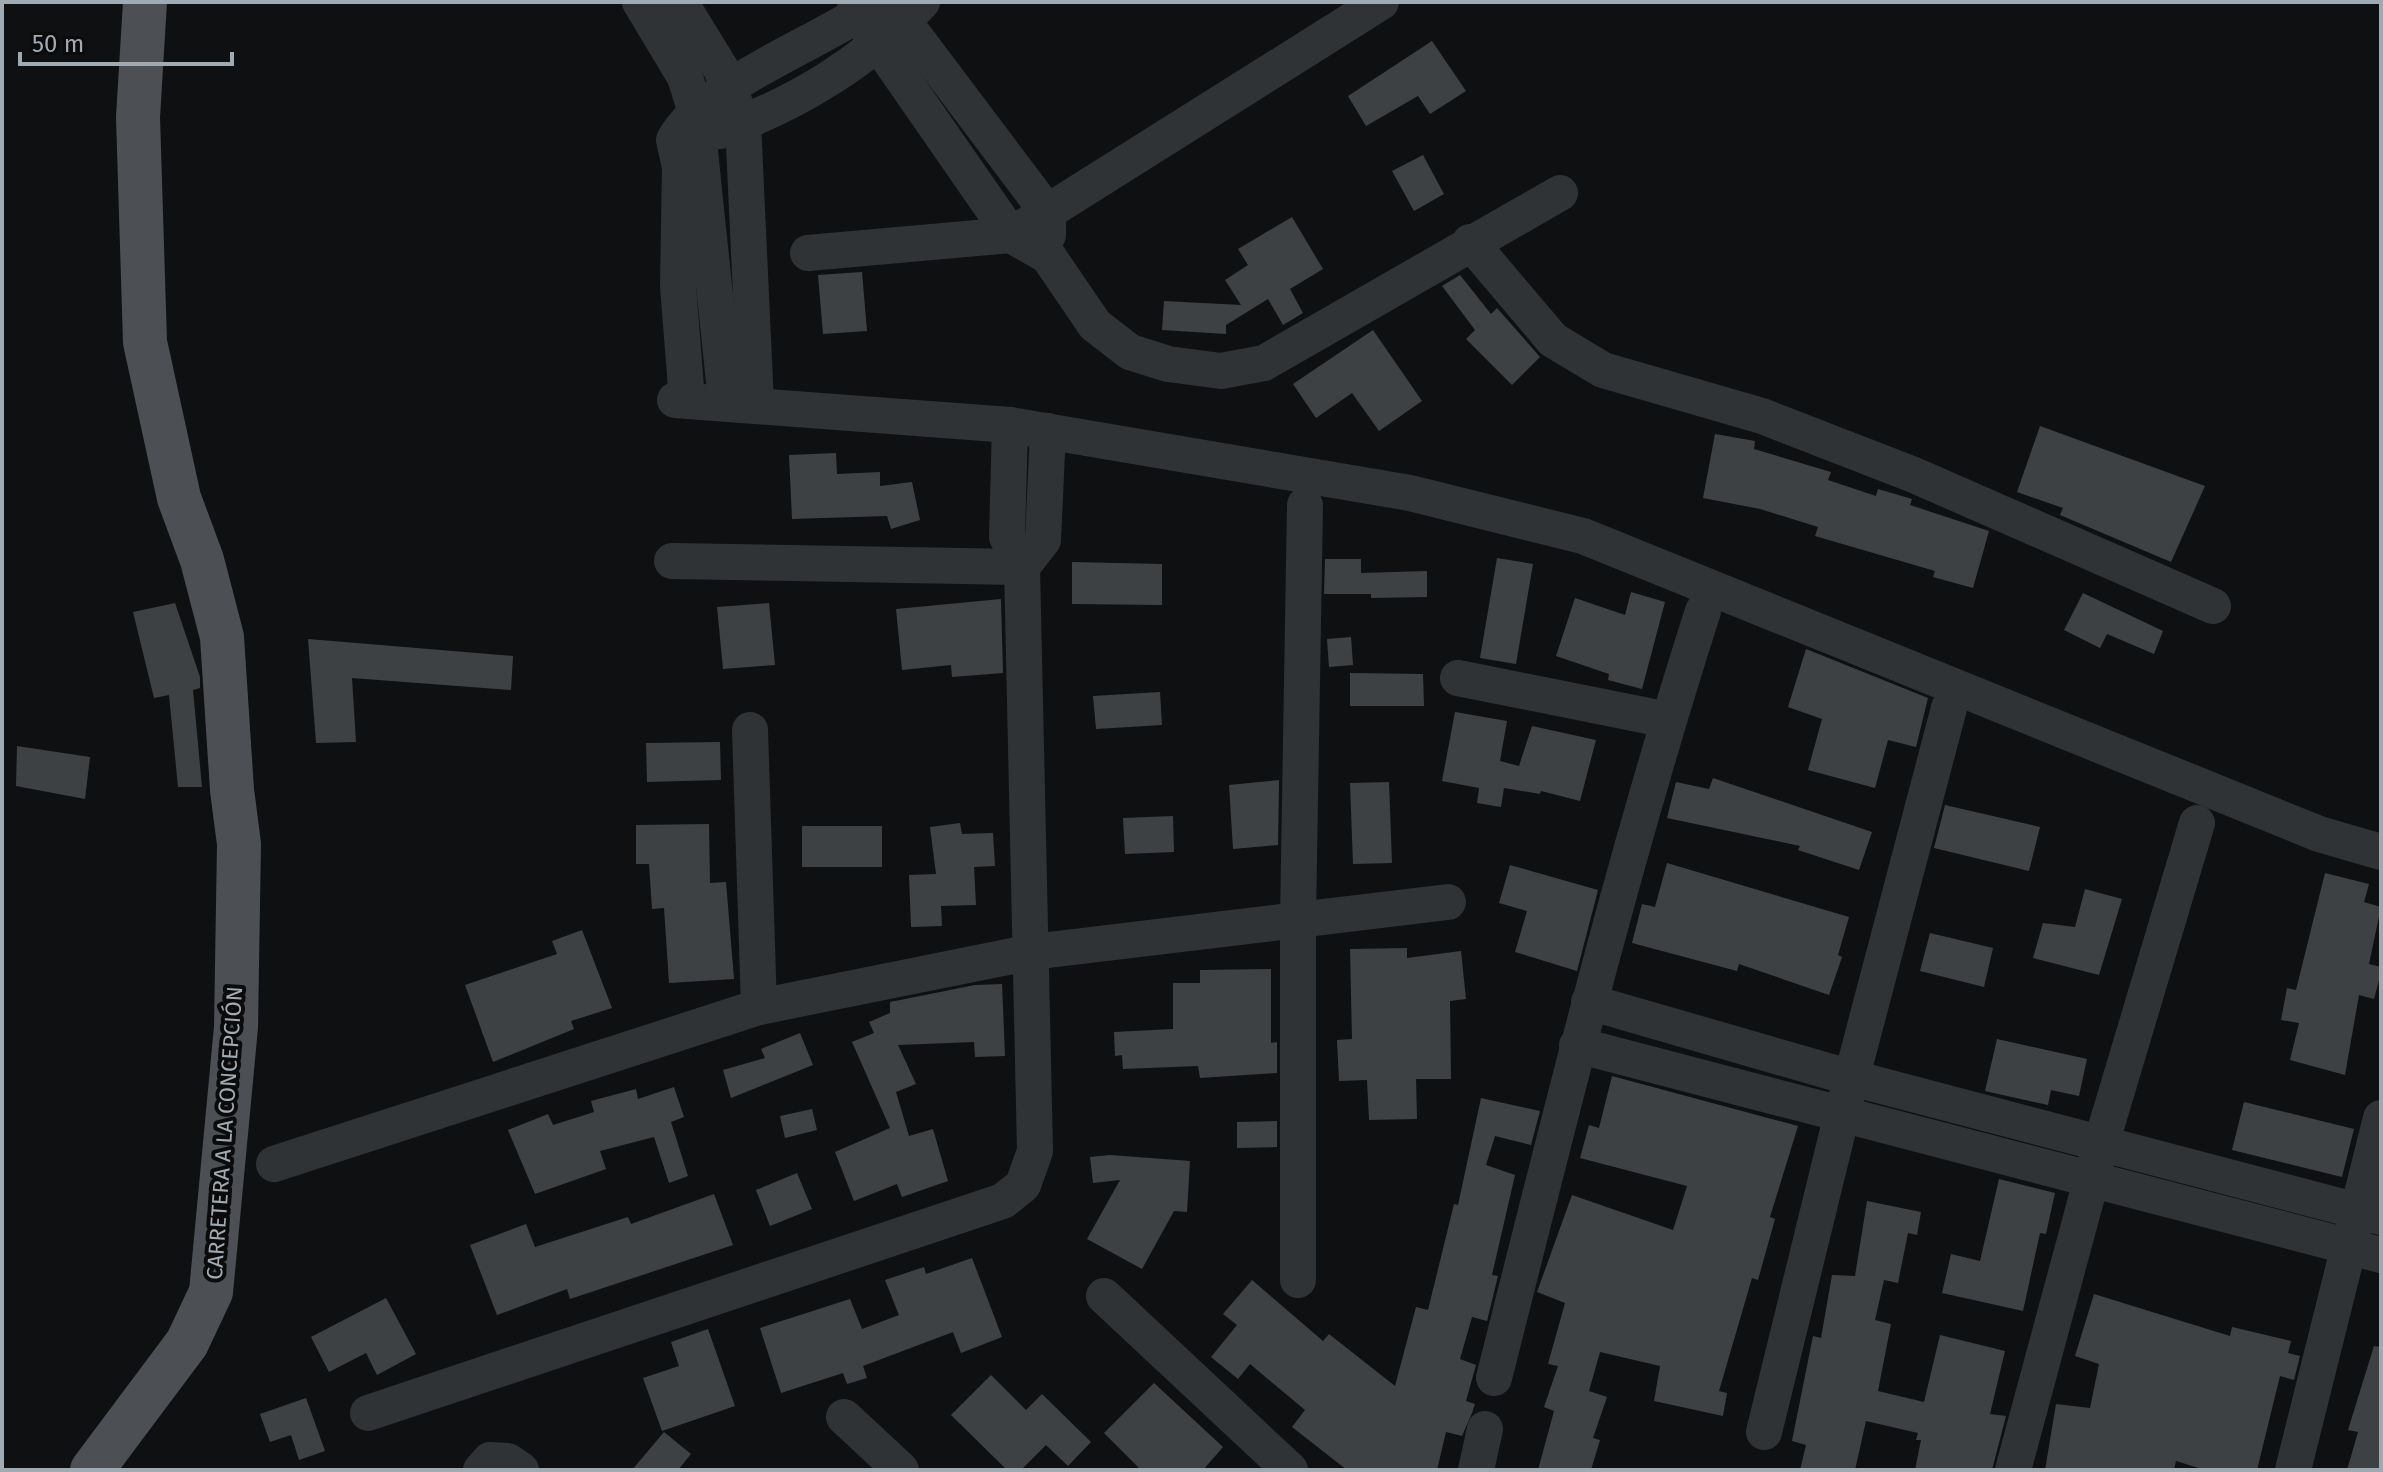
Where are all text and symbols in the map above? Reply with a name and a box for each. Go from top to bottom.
scale bar [20,16,232,66]
text: 50 m [32,30,84,58]
street label: CARRETERA A LA CONCEPCIÓN [201,985,248,1281]

